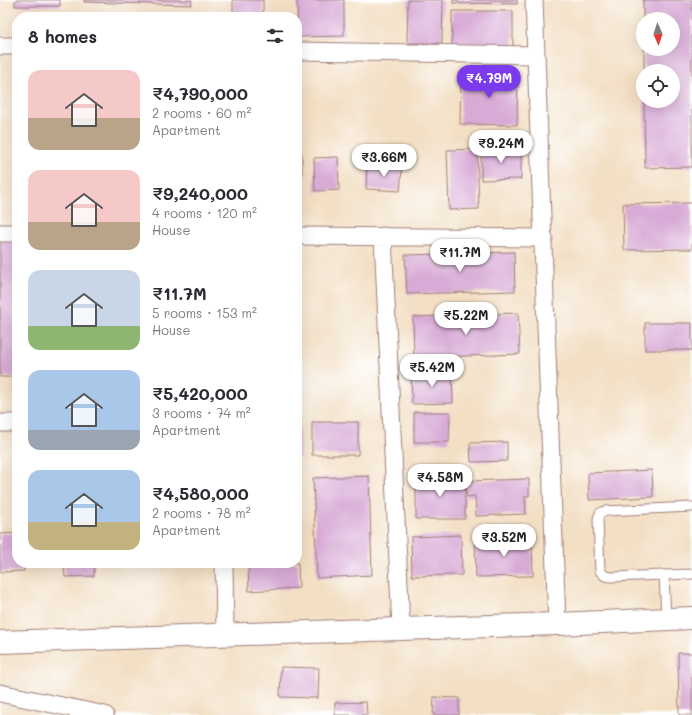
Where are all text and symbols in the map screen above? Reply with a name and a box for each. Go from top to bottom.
north arrow [636,12,680,56]
map controls [636,12,680,108]
text: 8 homes [28,25,97,47]
icon: filters [264,25,286,47]
button: locate [636,64,680,108]
pin: ₹4.79M [456,65,522,99]
text: ₹4.79M [466,69,512,86]
text: ₹4,790,000 [152,82,248,104]
icon: home [60,86,108,134]
text: 2 rooms · 60 m² [152,104,251,121]
text: Apartment [152,121,221,138]
pin: ₹9.24M [468,130,534,164]
text: ₹9.24M [478,134,524,151]
pin: ₹3.66M [351,144,417,178]
text: ₹3.66M [361,148,407,165]
text: ₹9,240,000 [152,182,248,204]
icon: home [60,186,108,234]
text: 4 rooms · 120 m² [152,204,257,221]
text: House [152,221,190,238]
pin: ₹11.7M [427,239,493,273]
text: ₹11.7M [439,243,481,260]
text: ₹11.7M [152,282,207,304]
icon: home [60,286,108,334]
pin: ₹5.22M [433,302,499,336]
text: 5 rooms · 153 m² [152,304,257,321]
text: ₹5.22M [443,306,489,323]
text: House [152,321,190,338]
pin: ₹5.42M [399,354,465,388]
text: ₹5.42M [409,358,455,375]
text: ₹5,420,000 [152,382,248,404]
icon: home [60,386,108,434]
text: 3 rooms · 74 m² [152,404,251,421]
text: Apartment [152,421,221,438]
pin: ₹4.58M [407,464,473,498]
text: ₹4.58M [416,468,464,485]
text: ₹4,580,000 [152,482,249,504]
icon: home [60,486,108,534]
text: 2 rooms · 78 m² [152,504,251,521]
text: Apartment [152,521,221,538]
pin: ₹3.52M [471,524,537,558]
text: ₹3.52M [481,528,527,545]

